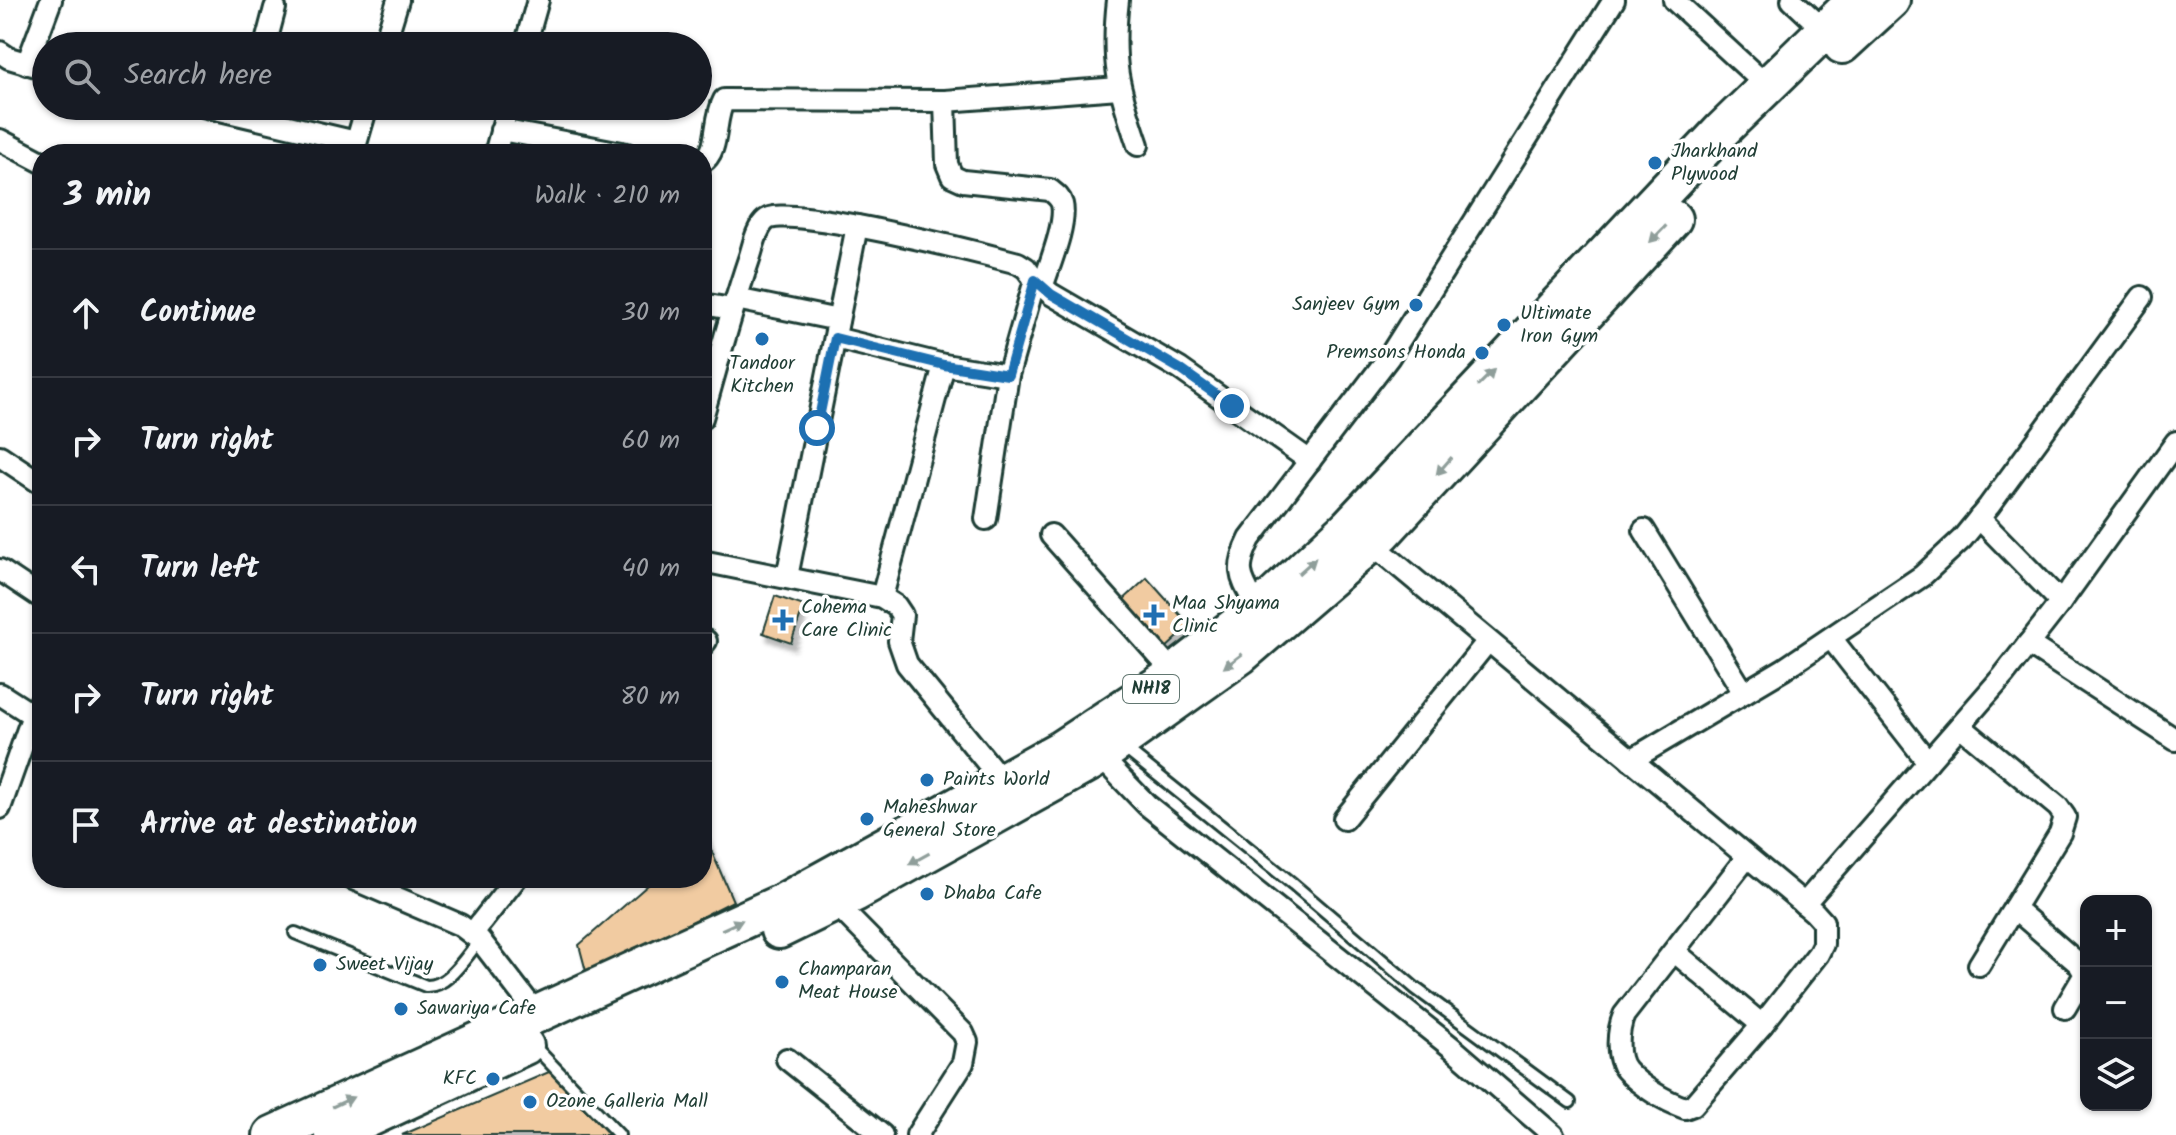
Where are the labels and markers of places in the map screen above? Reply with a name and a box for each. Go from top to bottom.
place label: Jharkhand Plywood [1671,136,1758,191]
marker: Jharkhand Plywood [1646,154,1664,172]
place label: Sanjeev Gym [1292,289,1400,321]
marker: Sanjeev Gym [1407,296,1425,314]
place label: Ultimate Iron Gym [1520,298,1598,353]
marker: Ultimate Iron Gym [1495,316,1513,334]
marker: Tandoor Kitchen [753,330,771,348]
place label: Premsons Honda [1326,337,1466,369]
marker: Premsons Honda [1473,344,1491,362]
place label: Tandoor Kitchen [729,348,796,403]
place label: Maa Shyama Clinic [1172,588,1280,643]
place label: Cohema Care Clinic [801,592,892,647]
marker: Maa Shyama Clinic [1143,604,1165,626]
marker: Cohema Care Clinic [772,609,794,631]
place label: Paints World [943,764,1050,796]
marker: Paints World [918,771,936,789]
place label: Maheshwar General Store [883,792,996,847]
marker: Maheshwar General Store [858,810,876,828]
place label: Dhaba Cafe [943,878,1042,910]
marker: Dhaba Cafe [918,885,936,903]
place label: Sweet Vijay [336,949,434,981]
place label: Champaran Meat House [798,954,898,1009]
marker: Sweet Vijay [311,956,329,974]
marker: Champaran Meat House [773,973,791,991]
place label: Sawariya Cafe [417,993,536,1025]
marker: Sawariya Cafe [392,1000,410,1018]
place label: KFC [443,1063,477,1095]
marker: KFC [484,1070,502,1088]
place label: Ozone Galleria Mall [546,1086,708,1118]
marker: Ozone Galleria Mall [521,1093,539,1111]

